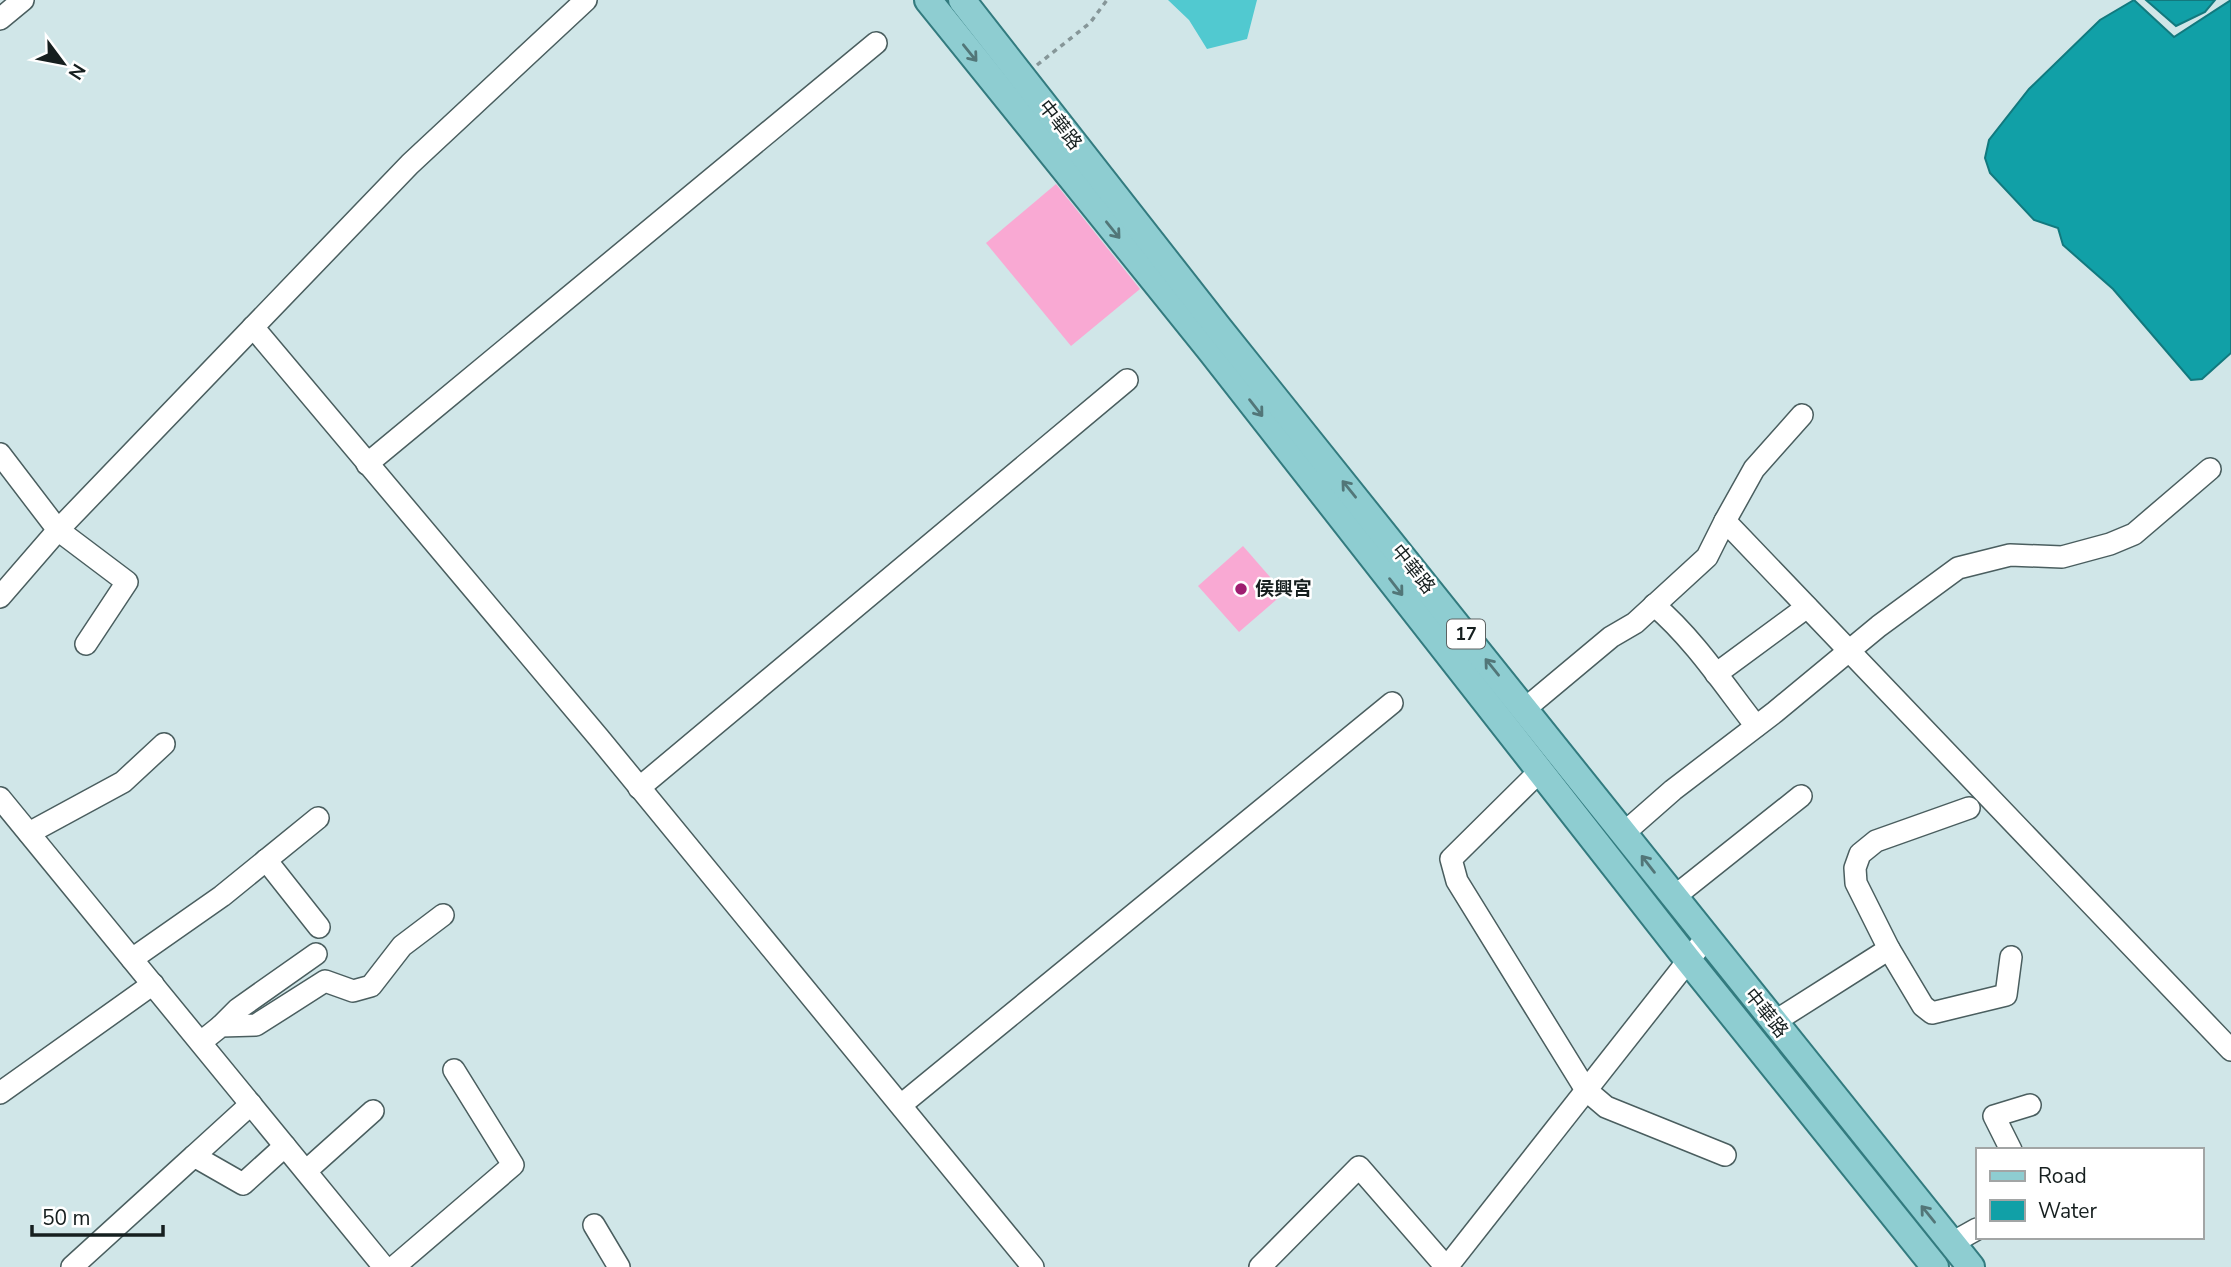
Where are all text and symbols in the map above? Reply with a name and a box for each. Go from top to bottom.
north arrow [28,28,98,98]
one-way arrow [963,44,978,62]
text: N [62,59,91,84]
street label: 中華路 [1032,95,1088,155]
one-way arrow [1106,220,1121,239]
one-way arrow [1248,398,1263,416]
one-way arrow [1342,481,1357,499]
street label: 中華路 [1385,539,1441,599]
place label: 侯興宮 [1255,576,1312,602]
one-way arrow [1388,577,1403,595]
marker: 侯興宮 [1233,581,1249,597]
road number: 17 [1447,620,1485,648]
one-way arrow [1484,658,1500,676]
one-way arrow [1641,856,1656,874]
street label: 中華路 [1738,983,1794,1043]
legend [1976,1148,2203,1239]
text: Road [2038,1162,2087,1190]
scale bar [32,1194,163,1238]
text: Water [2038,1197,2097,1225]
text: 50 m [42,1204,91,1232]
one-way arrow [1921,1205,1936,1223]

